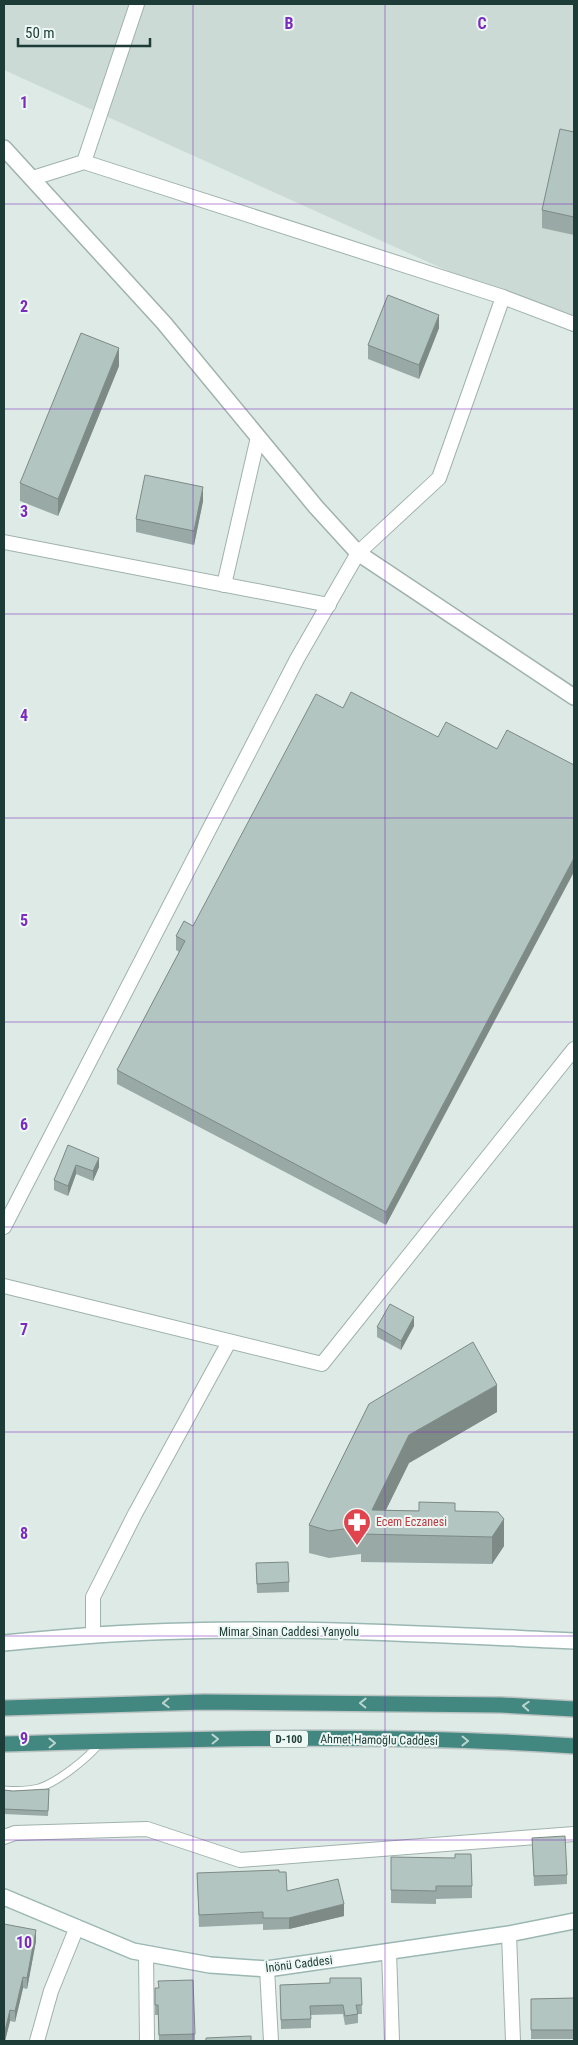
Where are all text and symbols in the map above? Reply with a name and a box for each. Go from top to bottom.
text: B [285,14,294,33]
text: C [477,14,487,33]
scale bar [18,15,150,47]
text: 50 m [25,24,55,42]
text: 1 [20,93,28,112]
text: 2 [20,297,28,316]
text: 3 [20,502,28,521]
text: 4 [20,706,28,725]
text: 5 [20,911,28,930]
text: 6 [20,1115,28,1134]
text: 7 [20,1320,28,1339]
pharmacy icon: Ecem Eczanesi [342,1507,372,1546]
place label: Ecem Eczanesi [376,1515,447,1529]
text: 8 [20,1524,28,1543]
street label: Mimar Sinan Caddesi Yanyolu [219,1625,359,1639]
one-way arrow [161,1698,169,1708]
one-way arrow [359,1698,366,1708]
one-way arrow [521,1701,529,1712]
text: 9 [20,1729,28,1748]
road number: D-100 [270,1730,308,1748]
street label: Ahmet Hamoğlu Caddesi [320,1732,438,1748]
one-way arrow [211,1733,219,1744]
one-way arrow [462,1736,469,1746]
one-way arrow [49,1737,57,1748]
text: 10 [16,1933,32,1952]
street label: İnönü Caddesi [265,1952,333,1975]

